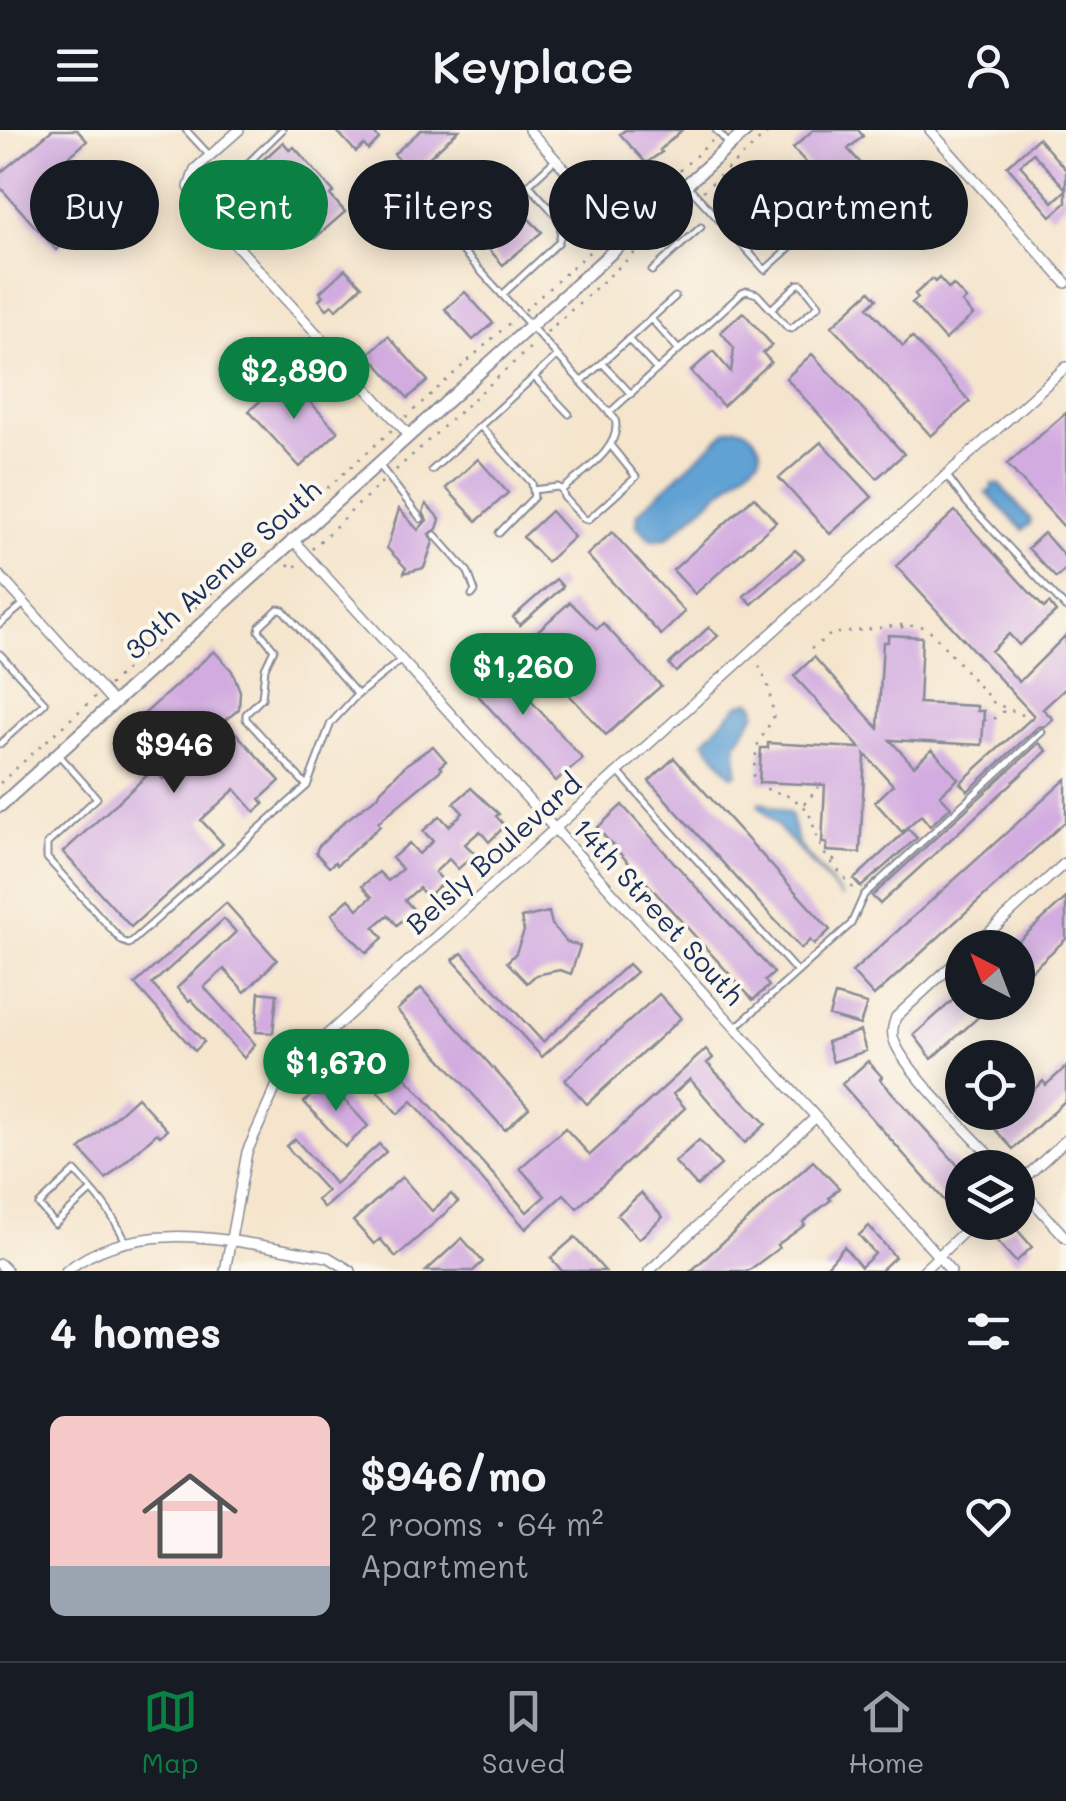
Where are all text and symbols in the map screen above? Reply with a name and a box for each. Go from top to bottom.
text: Keyplace [432,36,634,94]
icon: menu [50,38,105,93]
icon: person [961,38,1016,93]
chip: Buy [30,160,159,250]
chip: Rent [179,160,328,250]
chip: Filters [348,160,529,250]
chip: New [549,160,693,250]
chip: Apartment [713,160,968,250]
pin: $2,890 [213,337,375,422]
text: $2,890 [240,348,348,390]
street label: 30th Avenue South [116,471,328,667]
pin: $1,260 [442,633,604,718]
text: $1,260 [472,644,574,686]
pin: $946 [115,711,233,796]
text: $946 [135,722,213,764]
street label: Belsly Boulevard [398,765,588,941]
street label: 14th Street South [565,810,753,1012]
north arrow [945,930,1035,1020]
map controls [945,930,1035,1240]
pin: $1,670 [255,1029,417,1114]
text: $1,670 [285,1040,387,1082]
button: locate [945,1040,1035,1130]
button: layers [945,1150,1035,1240]
text: 4 homes [50,1304,221,1359]
icon: filters [961,1304,1016,1359]
text: $946/mo [360,1447,547,1502]
icon: home [130,1456,250,1576]
icon: heart [961,1489,1016,1544]
text: 2 rooms · 64 m² [360,1502,604,1544]
text: Apartment [360,1544,529,1586]
tab: Map [142,1684,199,1780]
tab: Saved [482,1684,565,1780]
tab: Home [848,1684,924,1780]

